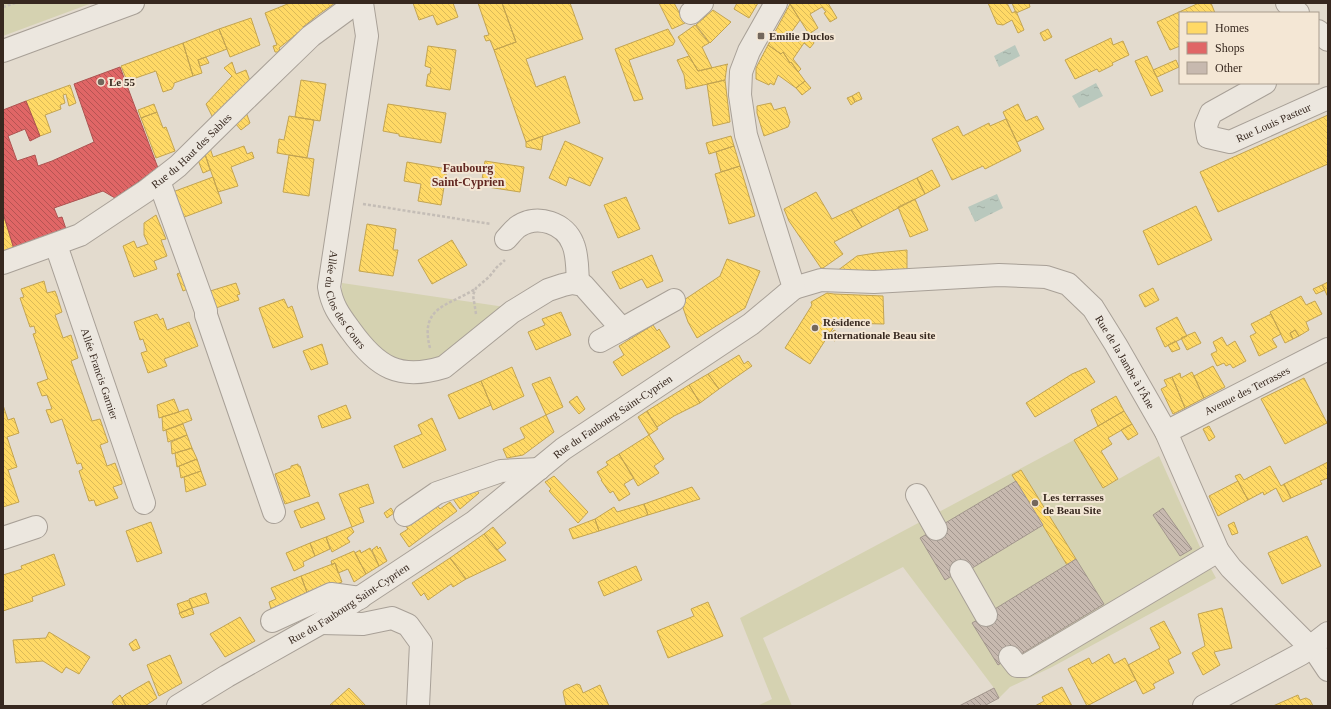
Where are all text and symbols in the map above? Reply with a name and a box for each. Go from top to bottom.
legend [1179,12,1319,84]
text: Homes [1215,21,1249,35]
place label: Emilie Duclos [769,30,835,42]
marker: Emilie Duclos [756,31,766,41]
text: Shops [1215,41,1245,55]
text: Other [1215,61,1242,75]
place label: Le 55 [109,76,135,88]
marker: Le 55 [96,77,106,87]
street label: Rue Louis Pasteur [1234,100,1313,145]
street label: Rue du Haut des Sables [149,111,234,191]
district label: Faubourg Saint-Cyprien [432,161,505,189]
street label: Allée du Clos des Cours [323,250,368,351]
street label: Rue de la Jambe à l'Âne [1093,313,1157,411]
place label: Résidence Internationale Beau site [823,316,936,341]
marker: Résidence Internationale Beau site [810,323,820,333]
street label: Allée Francis Garnier [79,327,121,421]
street label: Avenue des Terrasses [1202,364,1292,417]
street label: Rue du Faubourg Saint-Cyprien [551,372,675,461]
place label: Les terrasses de Beau Site [1043,491,1105,516]
marker: Les terrasses de Beau Site [1030,498,1040,508]
street label: Rue du Faubourg Saint-Cyprien [286,560,412,646]

